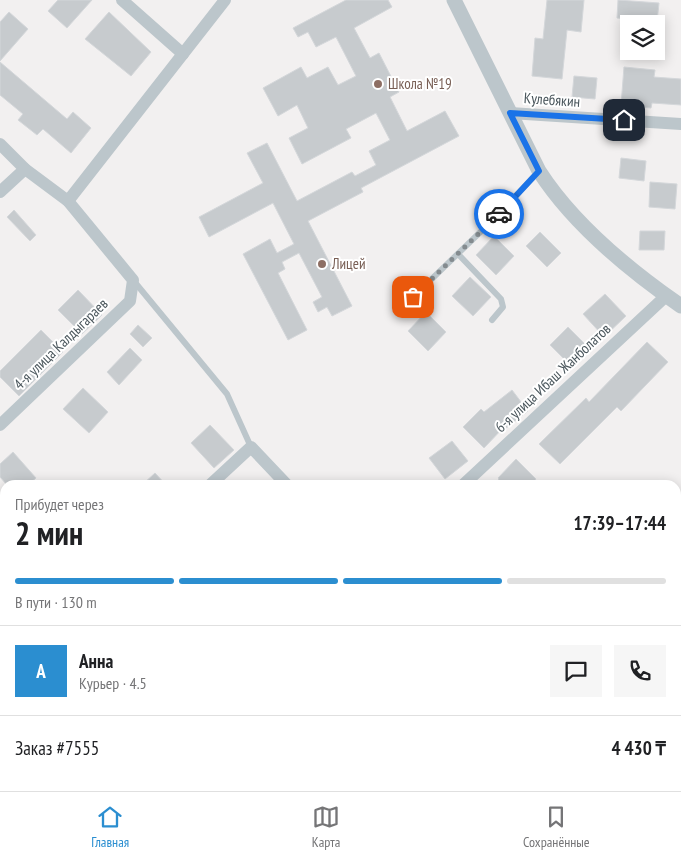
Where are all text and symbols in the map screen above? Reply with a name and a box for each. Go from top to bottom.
map controls [620,15,665,60]
button: layers [620,15,665,60]
place label: Школа №19 [388,74,452,93]
marker: Школа №19 [372,78,384,90]
street label: Кулебякин [523,88,581,111]
pin [603,99,645,141]
icon: home [610,106,638,134]
courier [474,189,524,239]
icon: car [485,200,513,228]
place label: Лицей [331,254,366,273]
marker: Лицей [316,258,328,270]
pin [392,276,434,318]
icon: bag [399,283,427,311]
street label: 4-я улица Калдыгараев [10,294,112,393]
street label: 6-я улица Ибаш Жанболатов [491,319,614,436]
text: Прибудет через [15,494,104,514]
text: 17:39–17:44 [573,511,666,535]
text: 2 мин [15,512,83,554]
text: В пути · 130 m [15,592,97,612]
button: chat [550,645,602,697]
button: phone [614,645,666,697]
text: Анна [79,649,113,673]
text: А [36,659,46,683]
text: Курьер · 4.5 [79,673,147,693]
text: Заказ #7555 [15,736,99,760]
text: 4 430 ₸ [612,736,666,760]
tab: Главная [91,803,129,851]
tab: Карта [312,803,340,851]
tab: Сохранённые [523,803,590,851]

